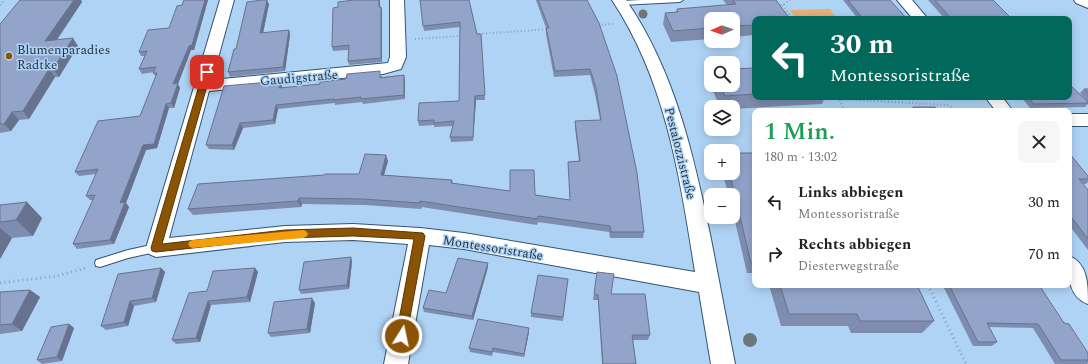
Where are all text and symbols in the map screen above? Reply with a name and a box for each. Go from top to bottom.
north arrow [704,12,740,48]
map controls [704,12,740,224]
text: 30 m [830,23,894,66]
icon: left [764,32,816,84]
place label: Blumenparadies Radtke [17,40,110,75]
marker: Blumenparadies Radtke [4,51,14,61]
pin [190,55,224,89]
button: search [704,56,740,92]
icon: arrive [196,61,218,83]
text: Montessoristraße [830,62,970,89]
street label: Gaudigstraße [259,65,339,91]
button: layers [704,100,740,136]
street label: Pestalozzistraße [659,105,701,201]
text: 1 Min. [764,114,835,150]
button: close [1018,121,1060,163]
button: + [704,144,740,180]
text: 180 m · 13:02 [764,147,837,167]
text: Links abbiegen [798,181,903,204]
button: − [704,188,740,224]
icon: left [764,191,786,213]
text: 30 m [1028,191,1060,214]
text: Montessoristraße [798,204,899,224]
street label: Montessoristraße [441,230,544,266]
text: Rechts abbiegen [798,233,911,256]
icon: right [764,243,786,265]
text: 70 m [1028,243,1060,266]
text: Diesterwegstraße [798,256,899,276]
position arrow [381,315,423,357]

